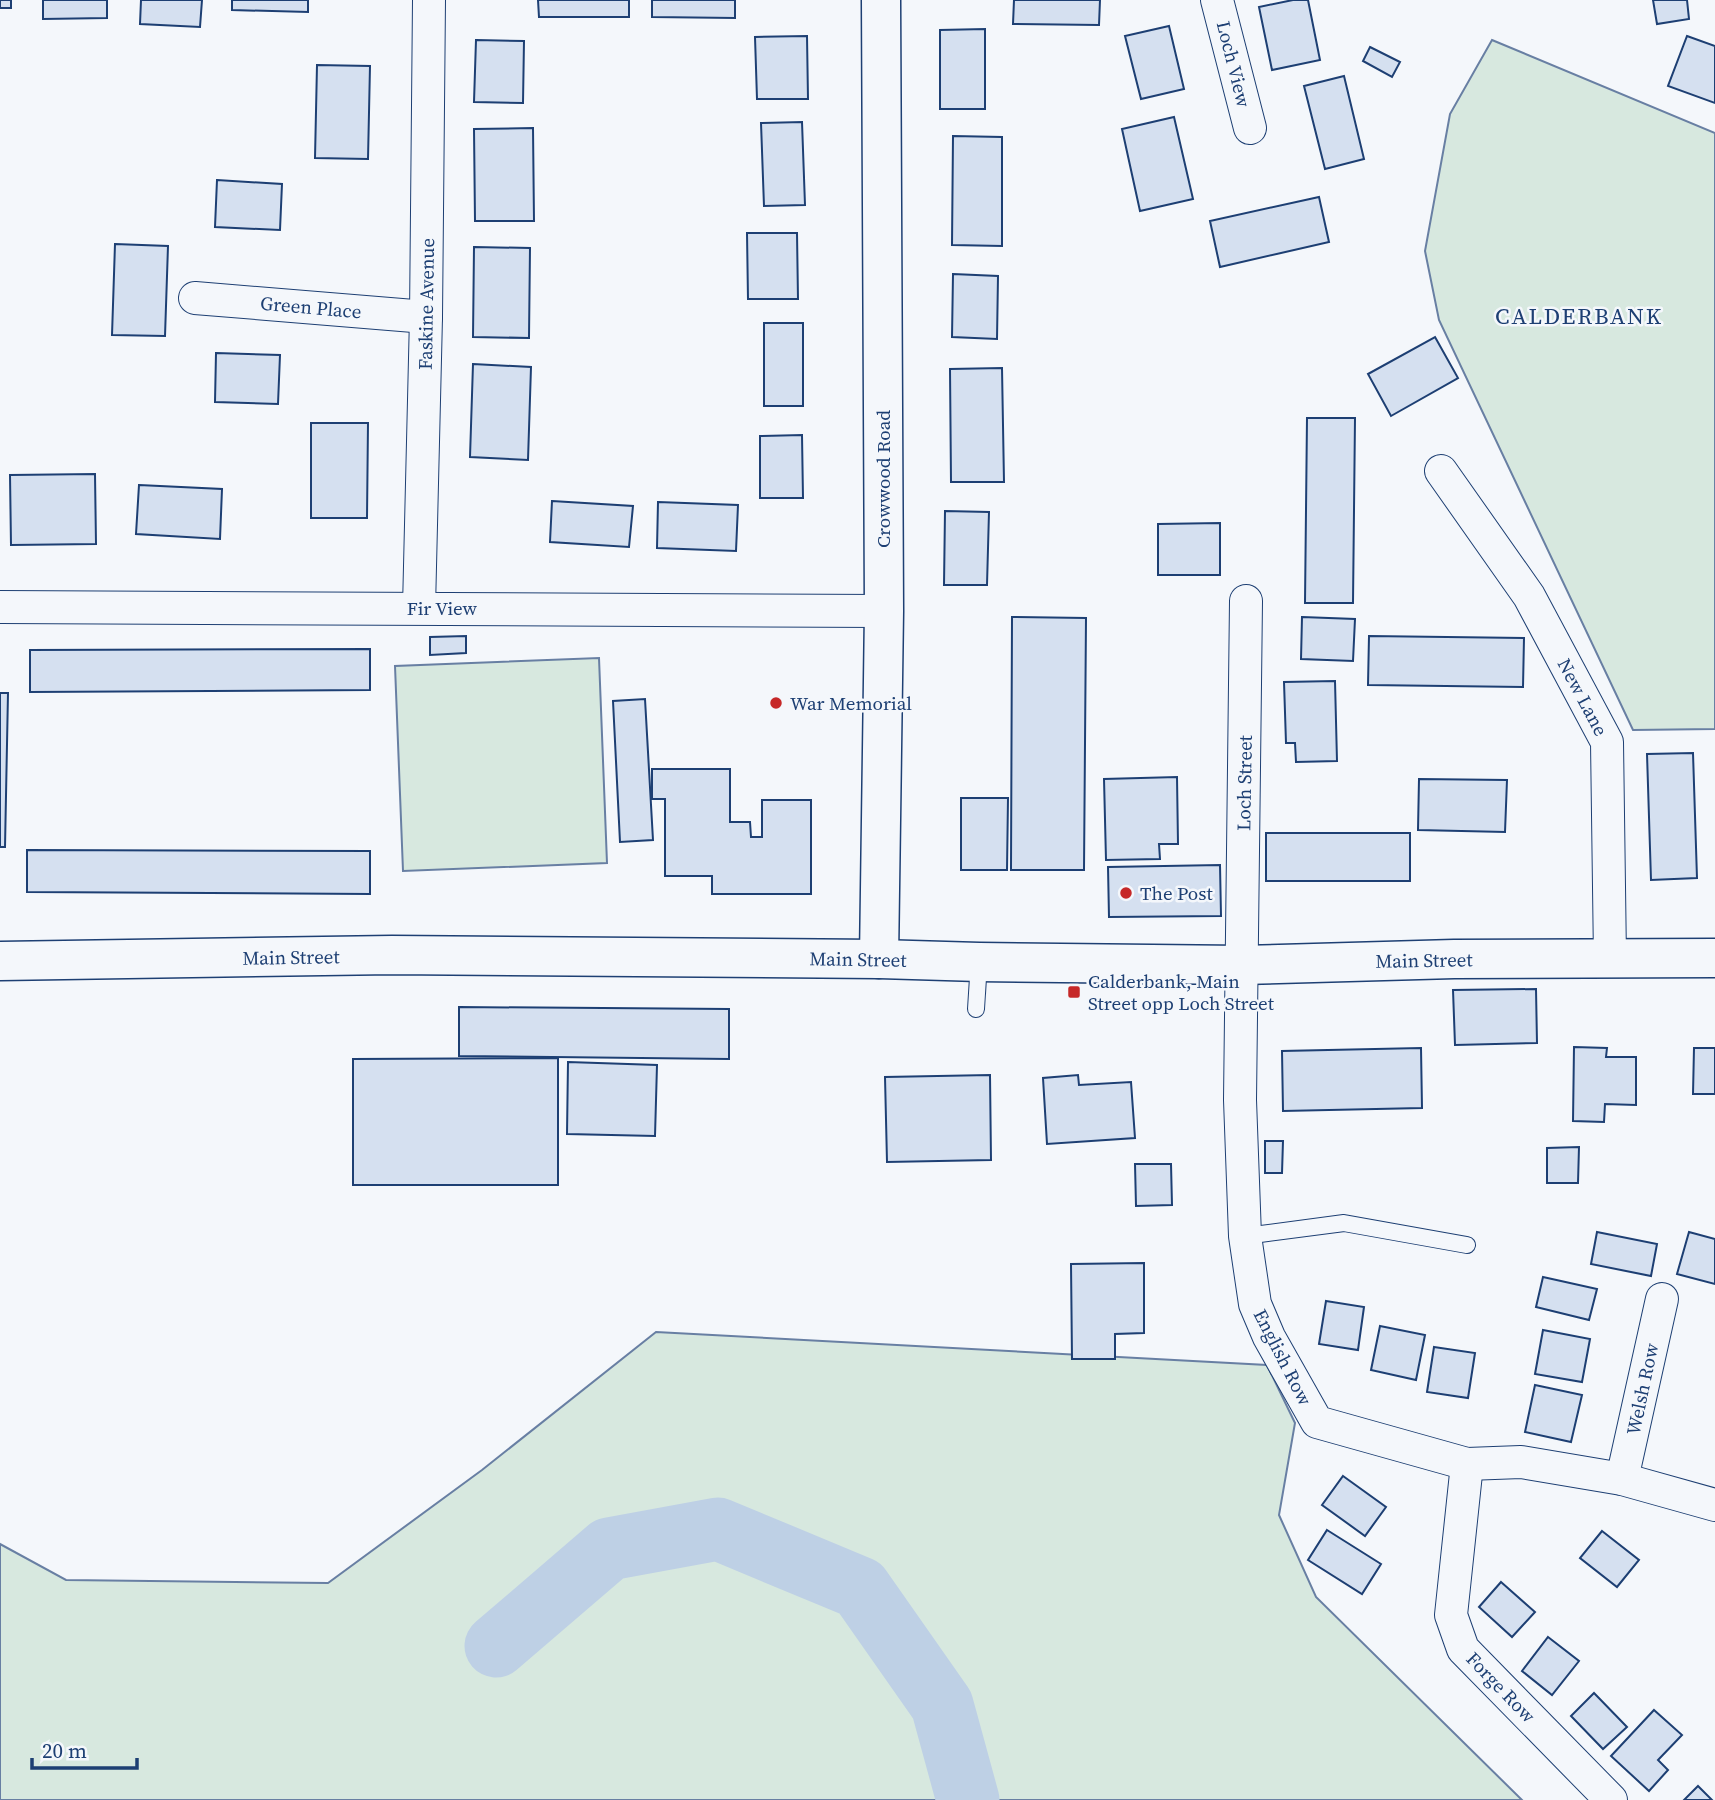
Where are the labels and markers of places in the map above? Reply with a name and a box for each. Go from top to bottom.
place label: War Memorial [790,690,912,716]
marker: War Memorial [768,695,784,711]
place label: The Post [1140,880,1214,906]
marker: The Post [1118,885,1134,901]
place label: Calderbank, Main Street opp Loch Street [1088,968,1275,1016]
marker: Calderbank, Main Street opp Loch Street [1066,984,1082,1000]

